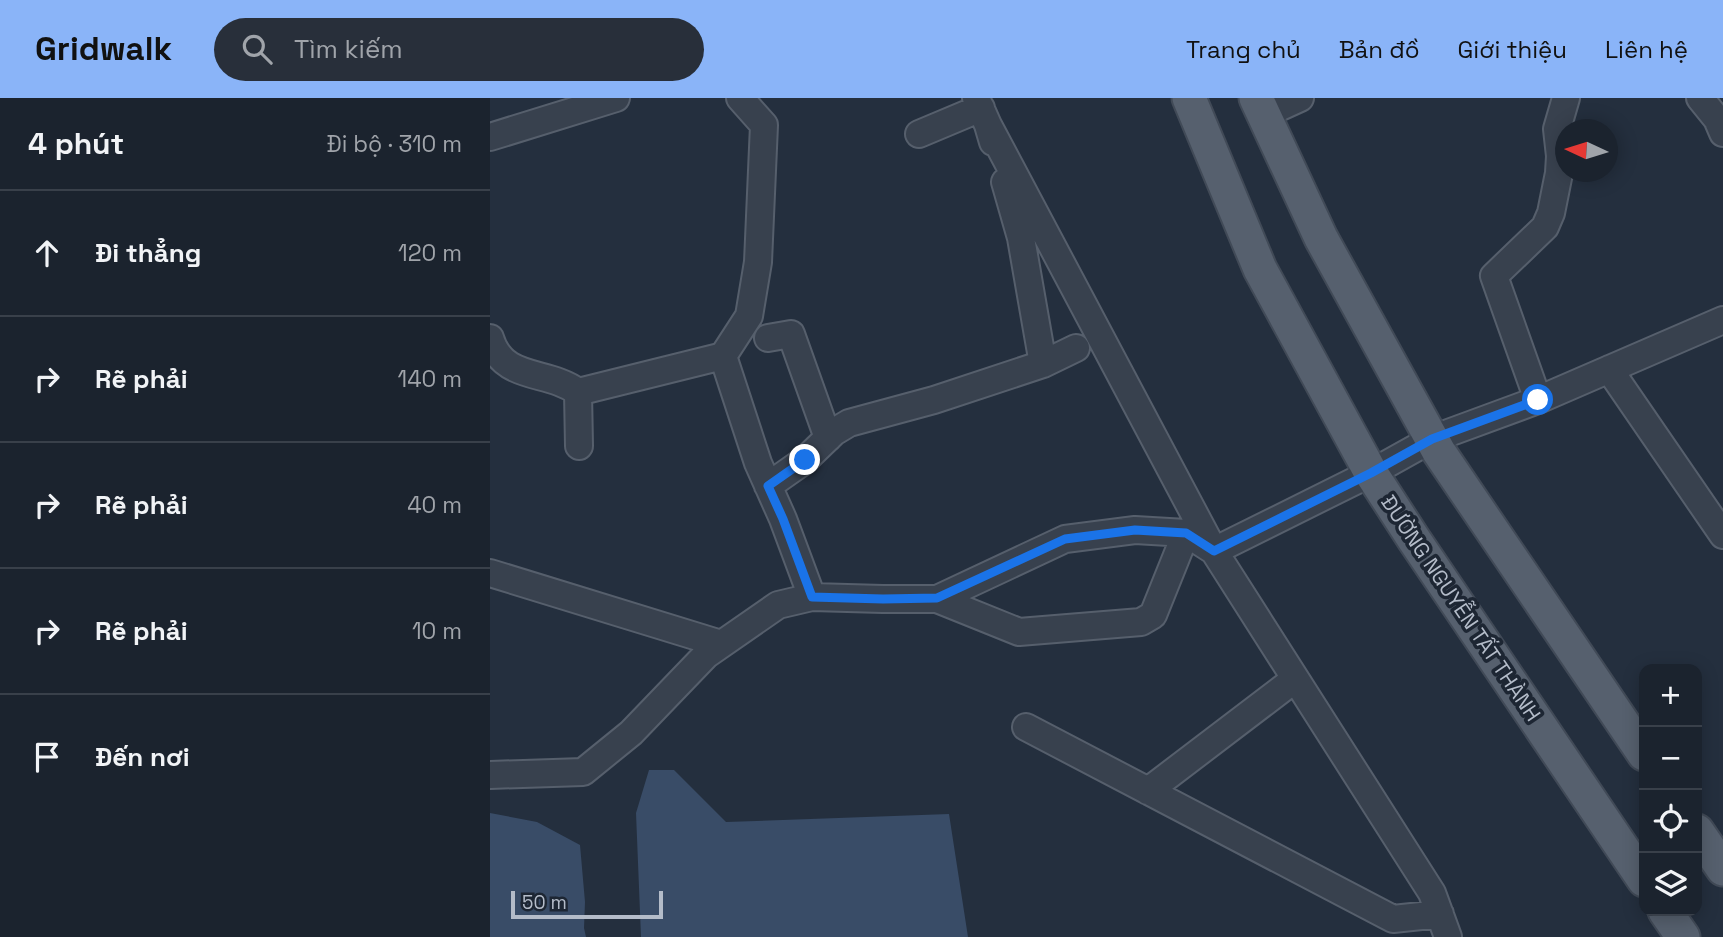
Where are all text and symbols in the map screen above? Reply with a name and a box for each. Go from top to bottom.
search box [214,18,704,81]
text: Gridwalk [35,28,172,70]
icon: search [238,30,276,68]
text: Tìm kiếm [294,32,403,66]
text: Trang chủ [1186,34,1301,65]
text: Bản đồ [1339,34,1420,65]
text: Giới thiệu [1458,34,1567,65]
text: Liên hệ [1605,34,1688,65]
north arrow [1555,119,1618,182]
text: 4 phút [28,124,124,163]
text: Đi bộ · 310 m [326,129,462,159]
icon: ahead [28,234,66,272]
text: Đi thẳng [95,236,201,270]
text: 120 m [398,238,462,268]
icon: right [28,360,66,398]
text: Rẽ phải [95,362,188,396]
text: 140 m [398,364,462,394]
route start [1522,384,1553,415]
route end [789,444,820,475]
icon: right [28,486,66,524]
text: Rẽ phải [95,488,188,522]
street label: ĐƯỜNG NGUYỄN TẤT THÀNH [1375,488,1549,726]
text: 40 m [407,490,462,520]
icon: right [28,612,66,650]
text: Rẽ phải [95,614,188,648]
text: 10 m [412,616,462,646]
map controls [1639,664,1702,916]
button: + [1639,664,1702,727]
button: − [1639,727,1702,790]
icon: arrive [28,738,66,776]
text: Đến nơi [95,740,190,774]
button: locate [1639,790,1702,853]
button: layers [1639,853,1702,916]
scale bar [511,888,663,920]
text: 50 m [522,890,567,915]

